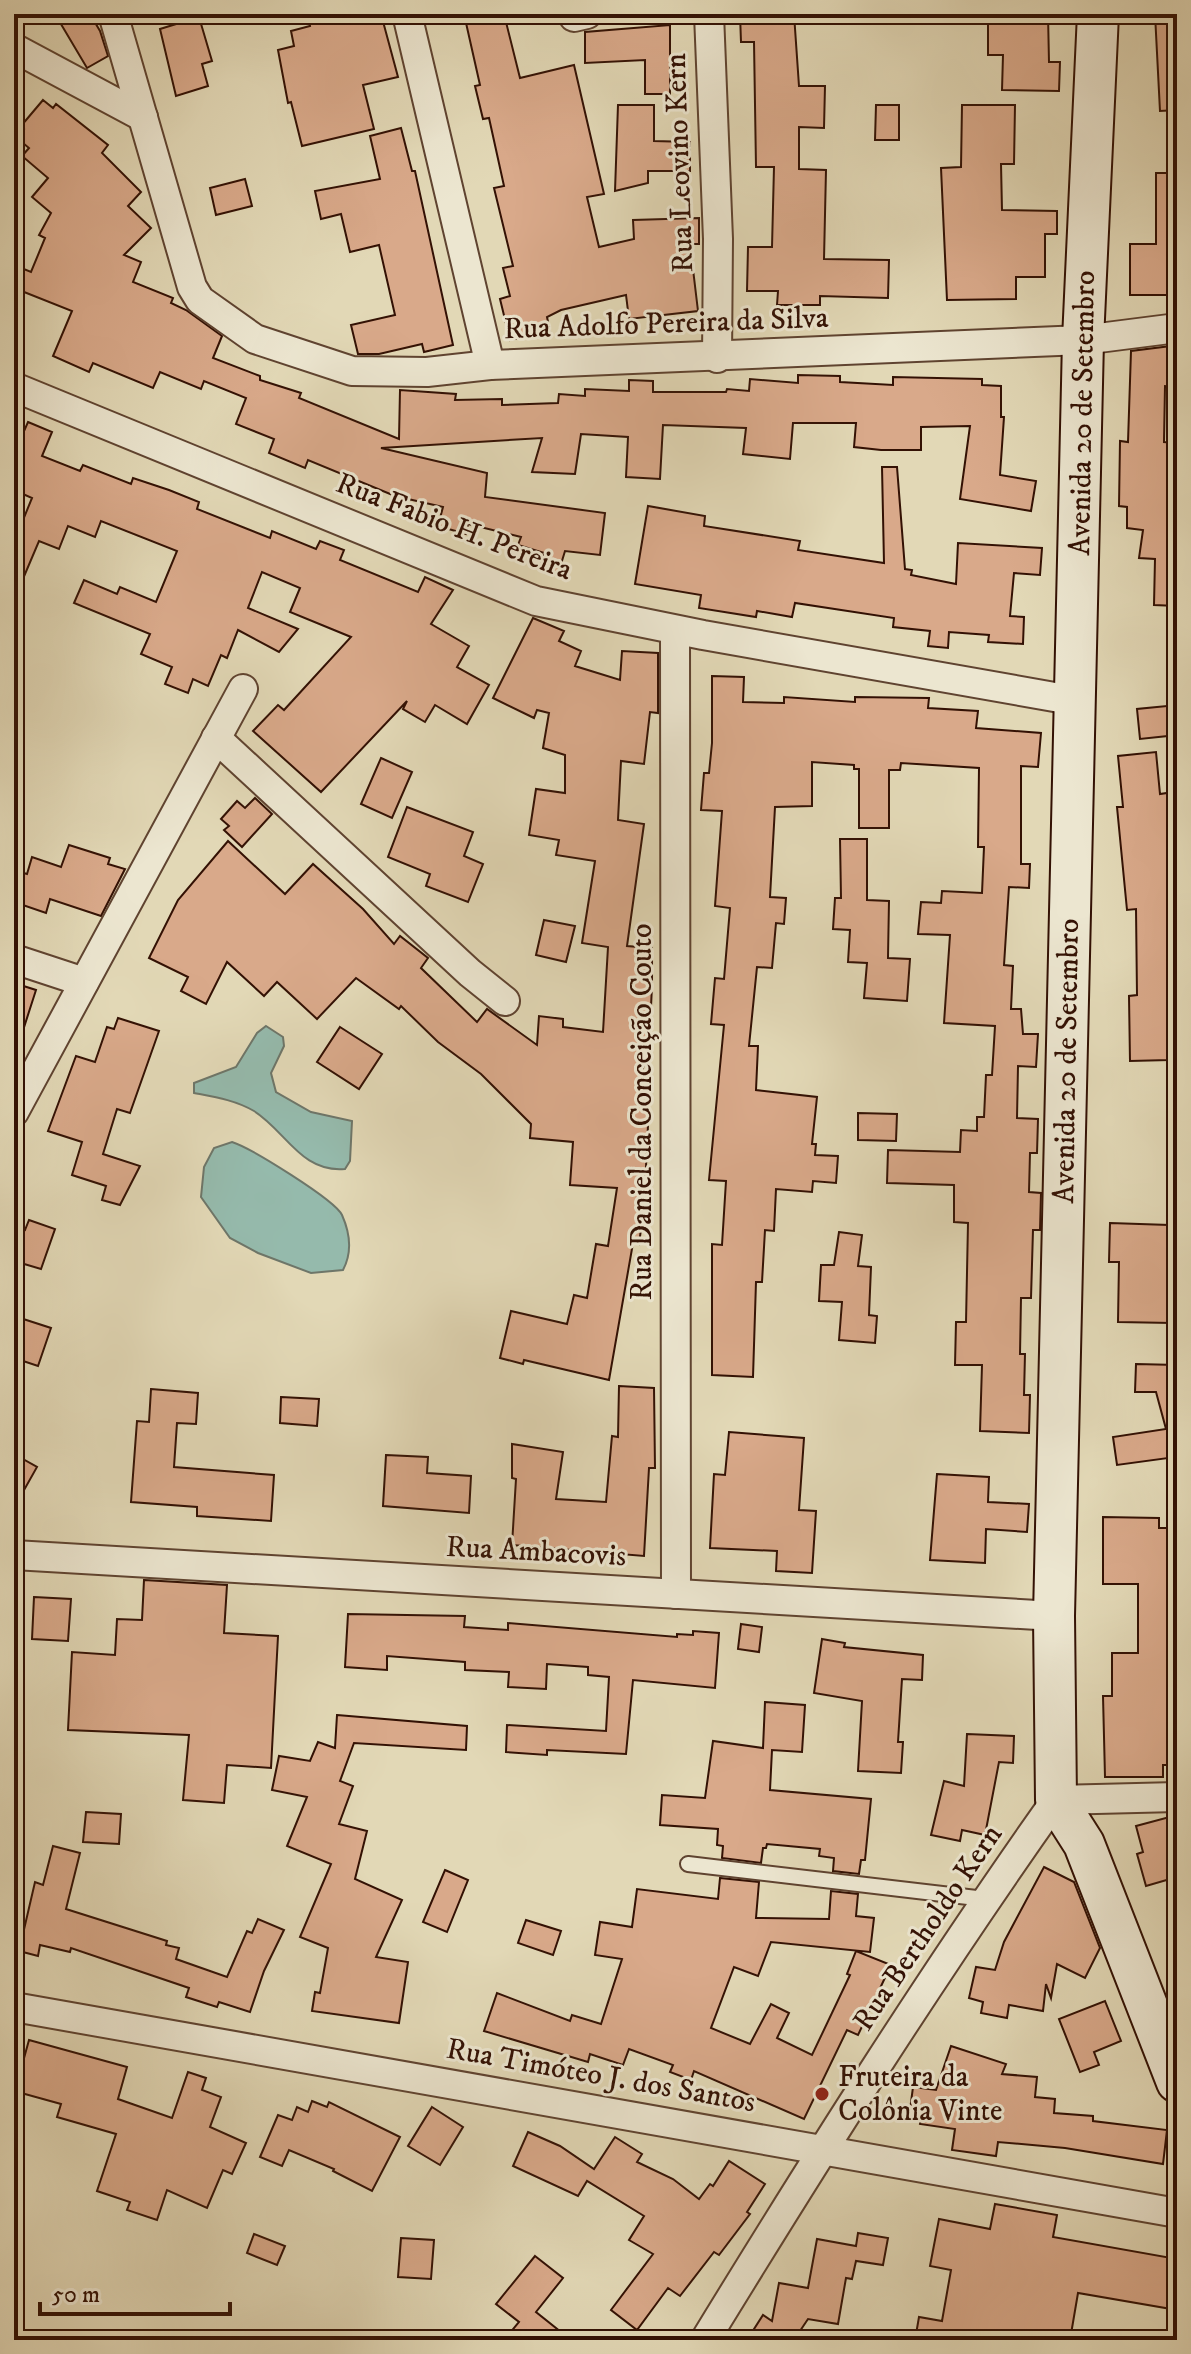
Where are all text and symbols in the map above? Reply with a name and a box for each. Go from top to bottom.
street label: Rua Leovino Kern [658,52,702,273]
street label: Avenida 20 de Setembro [1062,270,1104,556]
street label: Rua Adolfo Pereira da Silva [503,300,829,348]
street label: Rua Fabio H. Pereira [331,465,578,589]
street label: Avenida 20 de Setembro [1046,918,1088,1204]
street label: Rua Daniel da Conceição Couto [624,923,661,1301]
street label: Rua Ambacovis [445,1529,627,1575]
street label: Rua Bertholdo Kern [845,1818,1011,2038]
street label: Rua Timóteo J. dos Santos [444,2031,758,2121]
place label: Fruteira da Colônia Vinte [838,2059,1003,2130]
marker: Fruteira da Colônia Vinte [813,2085,831,2103]
scale bar [40,2266,230,2316]
text: 50 m [52,2280,100,2310]

